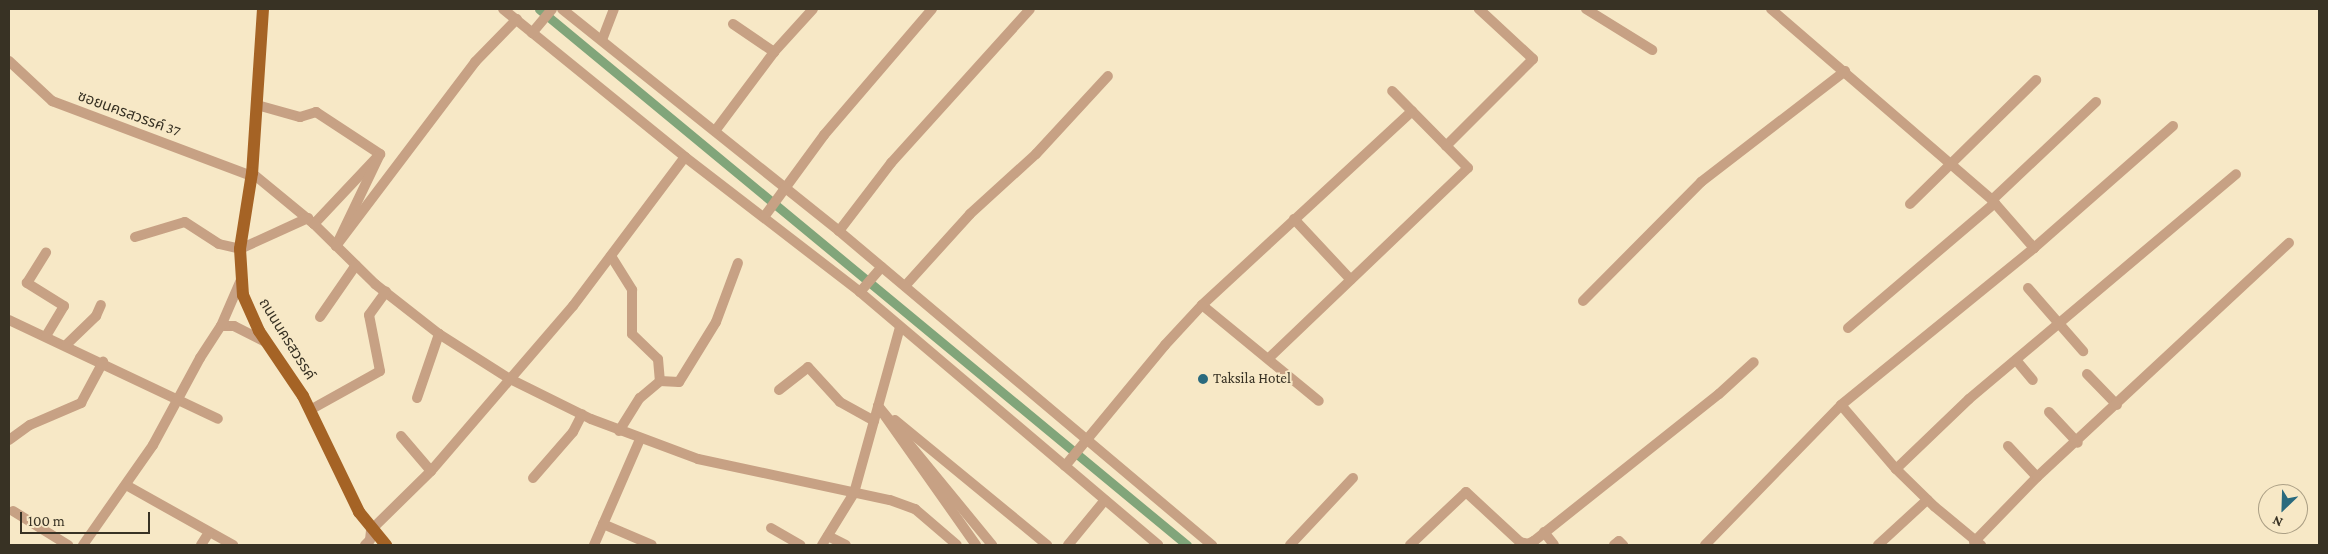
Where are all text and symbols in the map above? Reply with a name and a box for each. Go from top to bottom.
street label: ซอยนครสวรรค์ 37 [75,87,183,141]
street label: ถนนนครสวรรค์ [255,295,319,383]
place label: Taksila Hotel [1213,370,1291,388]
marker: Taksila Hotel [1197,373,1209,385]
north arrow [2258,484,2308,534]
scale bar [22,502,152,534]
text: 100 m [28,513,65,529]
text: N [2270,513,2285,531]

